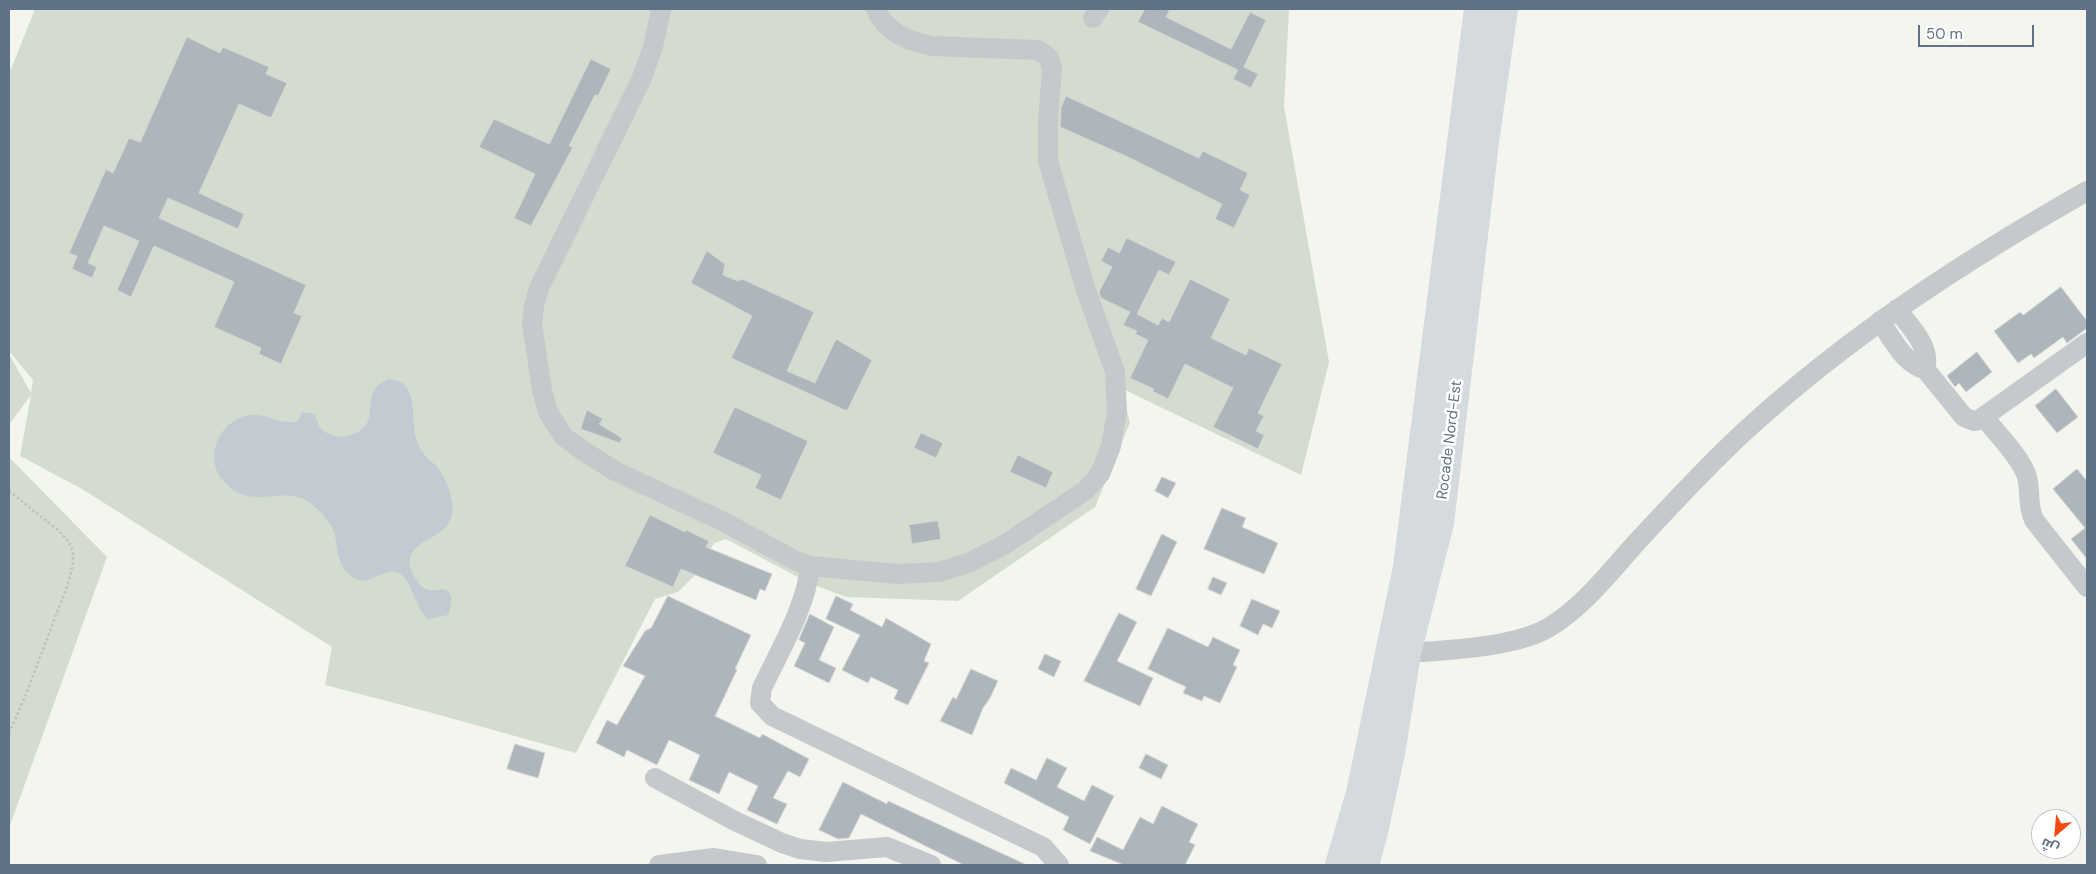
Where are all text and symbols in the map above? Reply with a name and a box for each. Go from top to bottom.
scale bar [1921,15,2037,47]
text: 50 m [1926,24,1963,44]
street label: Rocade Nord-Est [1434,380,1466,500]
north arrow [2031,809,2081,859]
text: ش [2038,834,2062,859]

